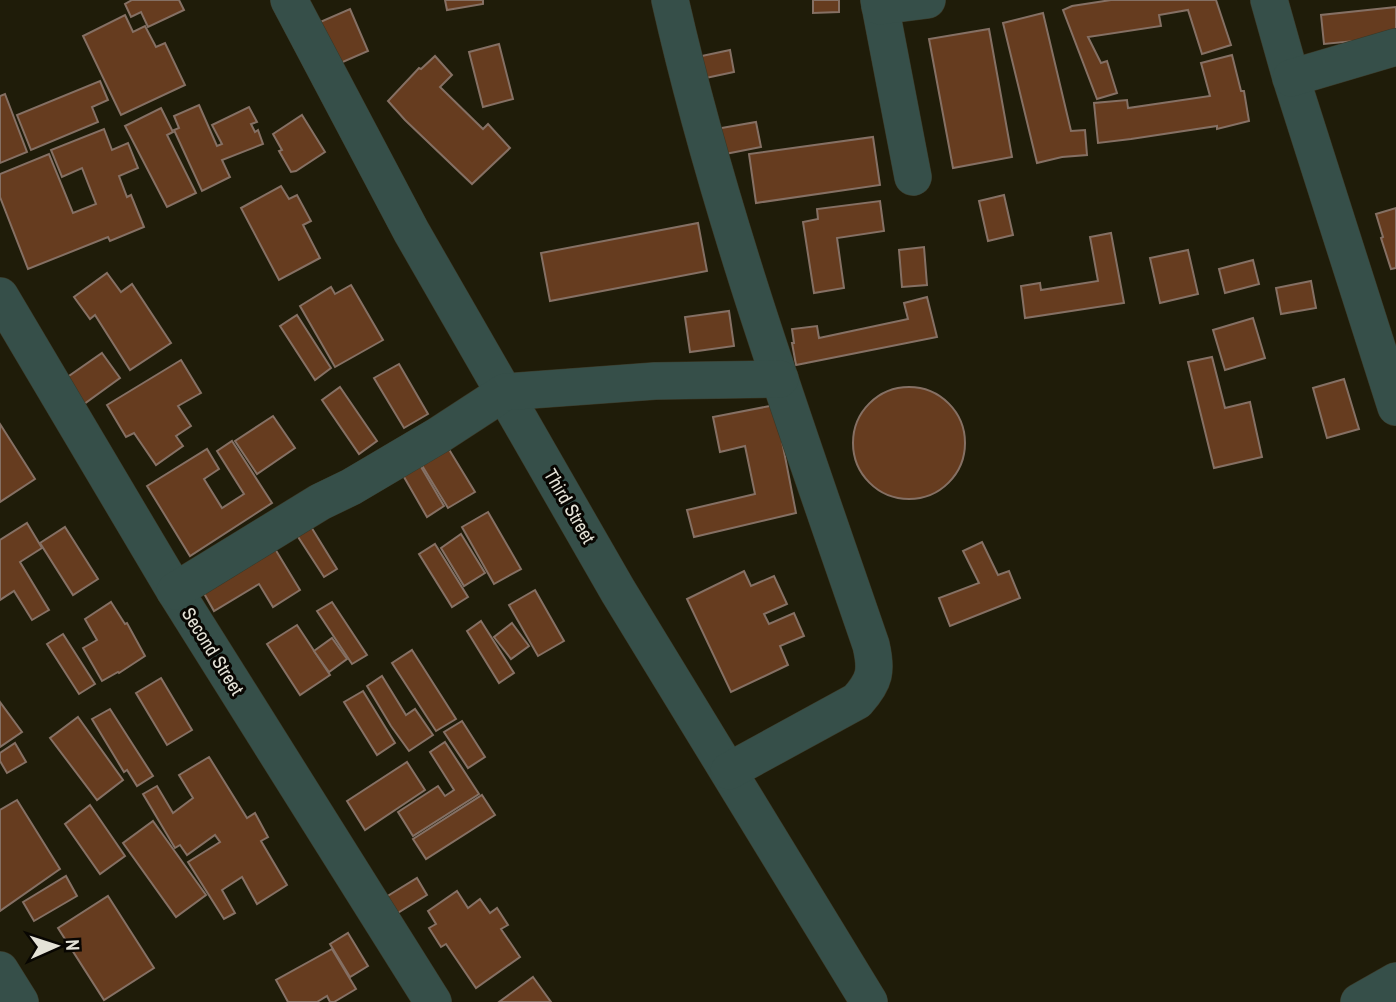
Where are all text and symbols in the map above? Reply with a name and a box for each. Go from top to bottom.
street label: Third Street [538,464,602,549]
street label: Second Street [176,602,251,700]
north arrow [21,911,91,981]
text: N [60,939,86,951]

